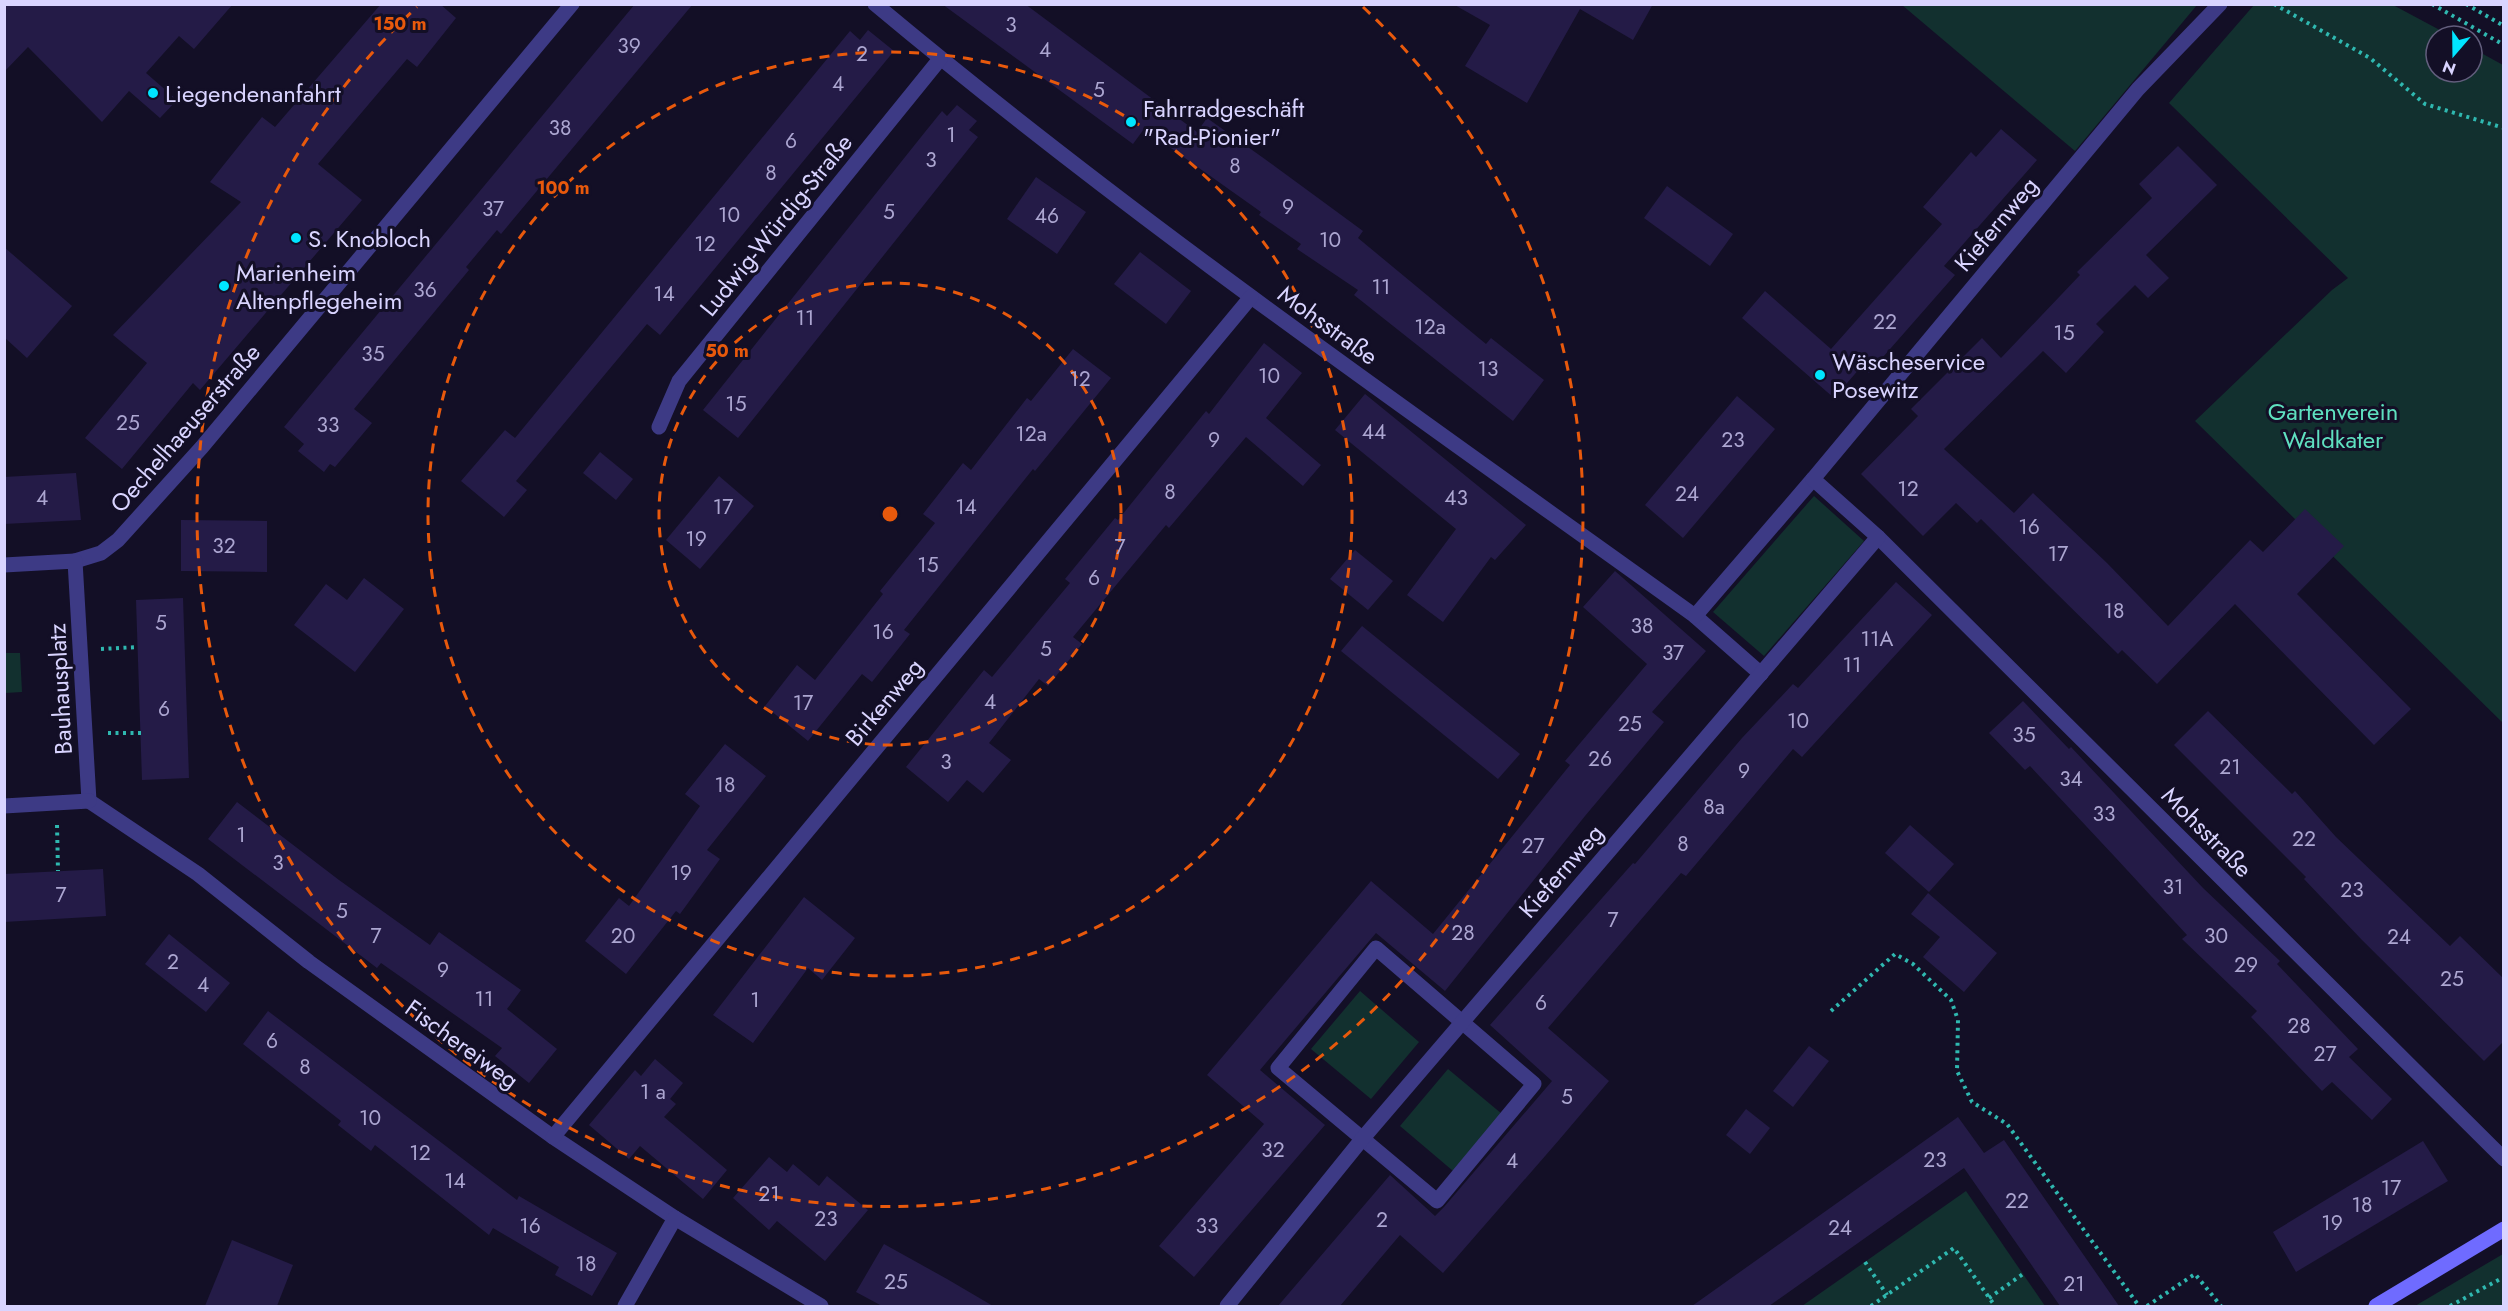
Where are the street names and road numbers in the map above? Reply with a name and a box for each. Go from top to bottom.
street label: Ludwig-Würdig-Straße [691,126,861,324]
street label: Kiefernweg [1946,169,2046,279]
street label: Mohsstraße [1271,277,1385,373]
street label: Oechelhaeuserstraße [102,336,268,520]
street label: Bauhausplatz [39,622,81,756]
street label: Birkenweg [837,651,931,753]
street label: Mohsstraße [2154,779,2260,885]
street label: Kiefernweg [1510,816,1612,926]
street label: Fischereiweg [398,991,526,1097]

